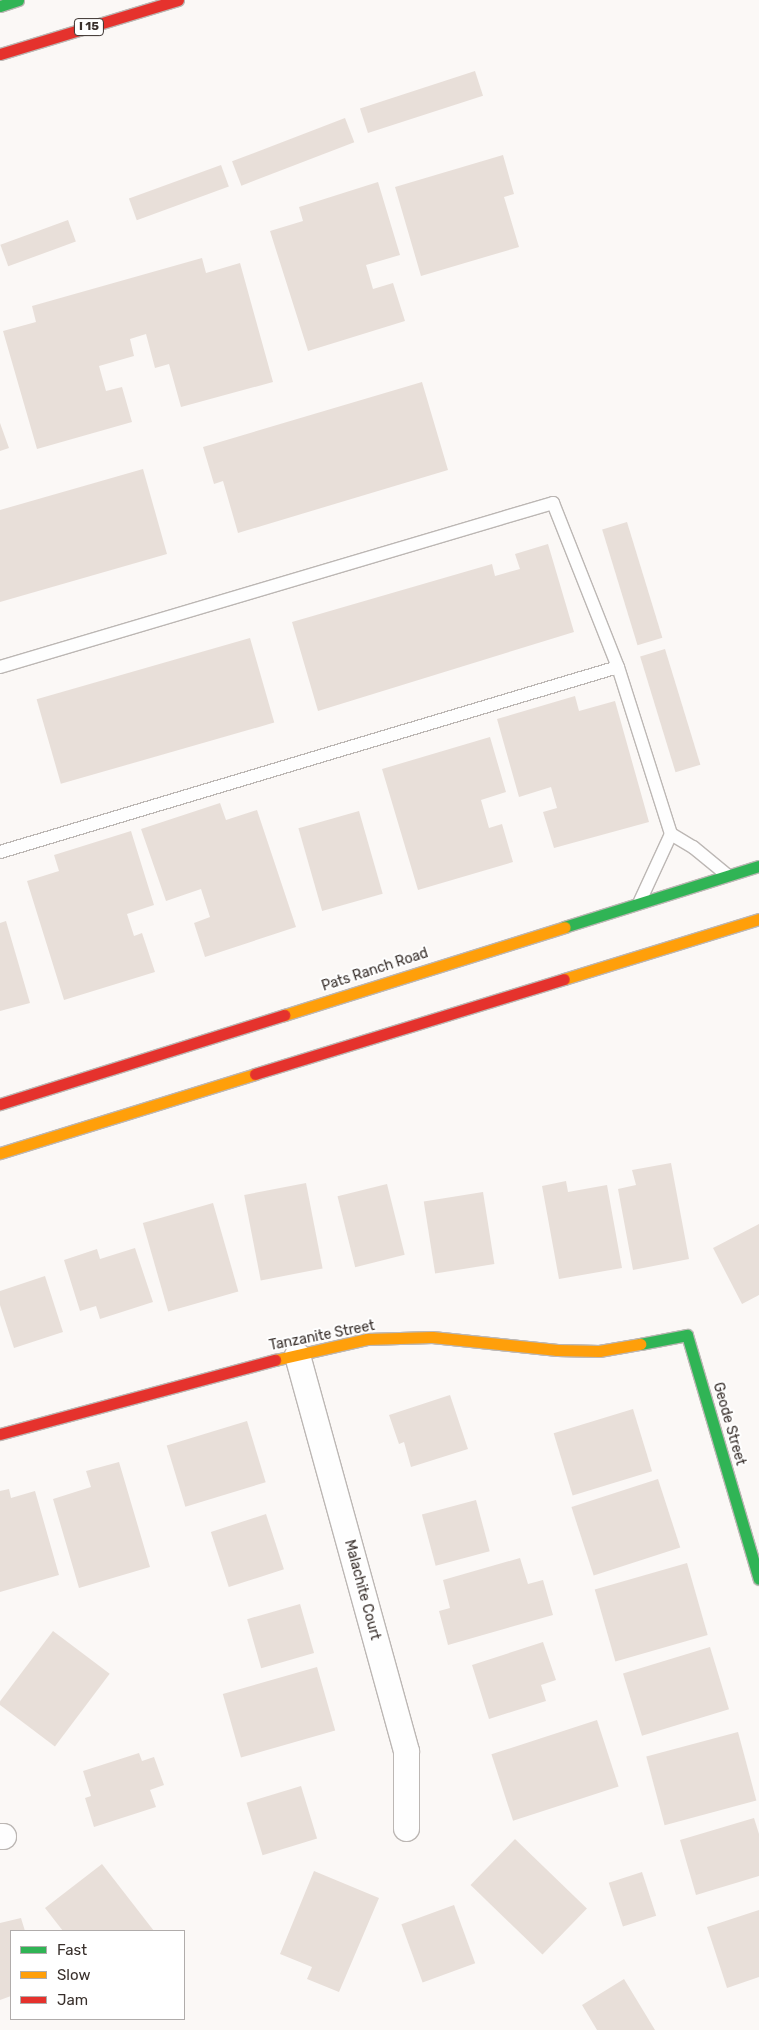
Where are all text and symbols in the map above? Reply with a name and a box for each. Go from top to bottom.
road number: I 15 [73,18,105,36]
street label: Pats Ranch Road [320,945,430,995]
street label: Tanzanite Street [268,1318,376,1354]
street label: Geode Street [709,1381,749,1467]
street label: Malachite Court [341,1538,383,1642]
legend [10,1930,185,2020]
text: Fast [57,1941,87,1959]
text: Slow [57,1966,90,1984]
text: Jam [57,1991,88,2009]

